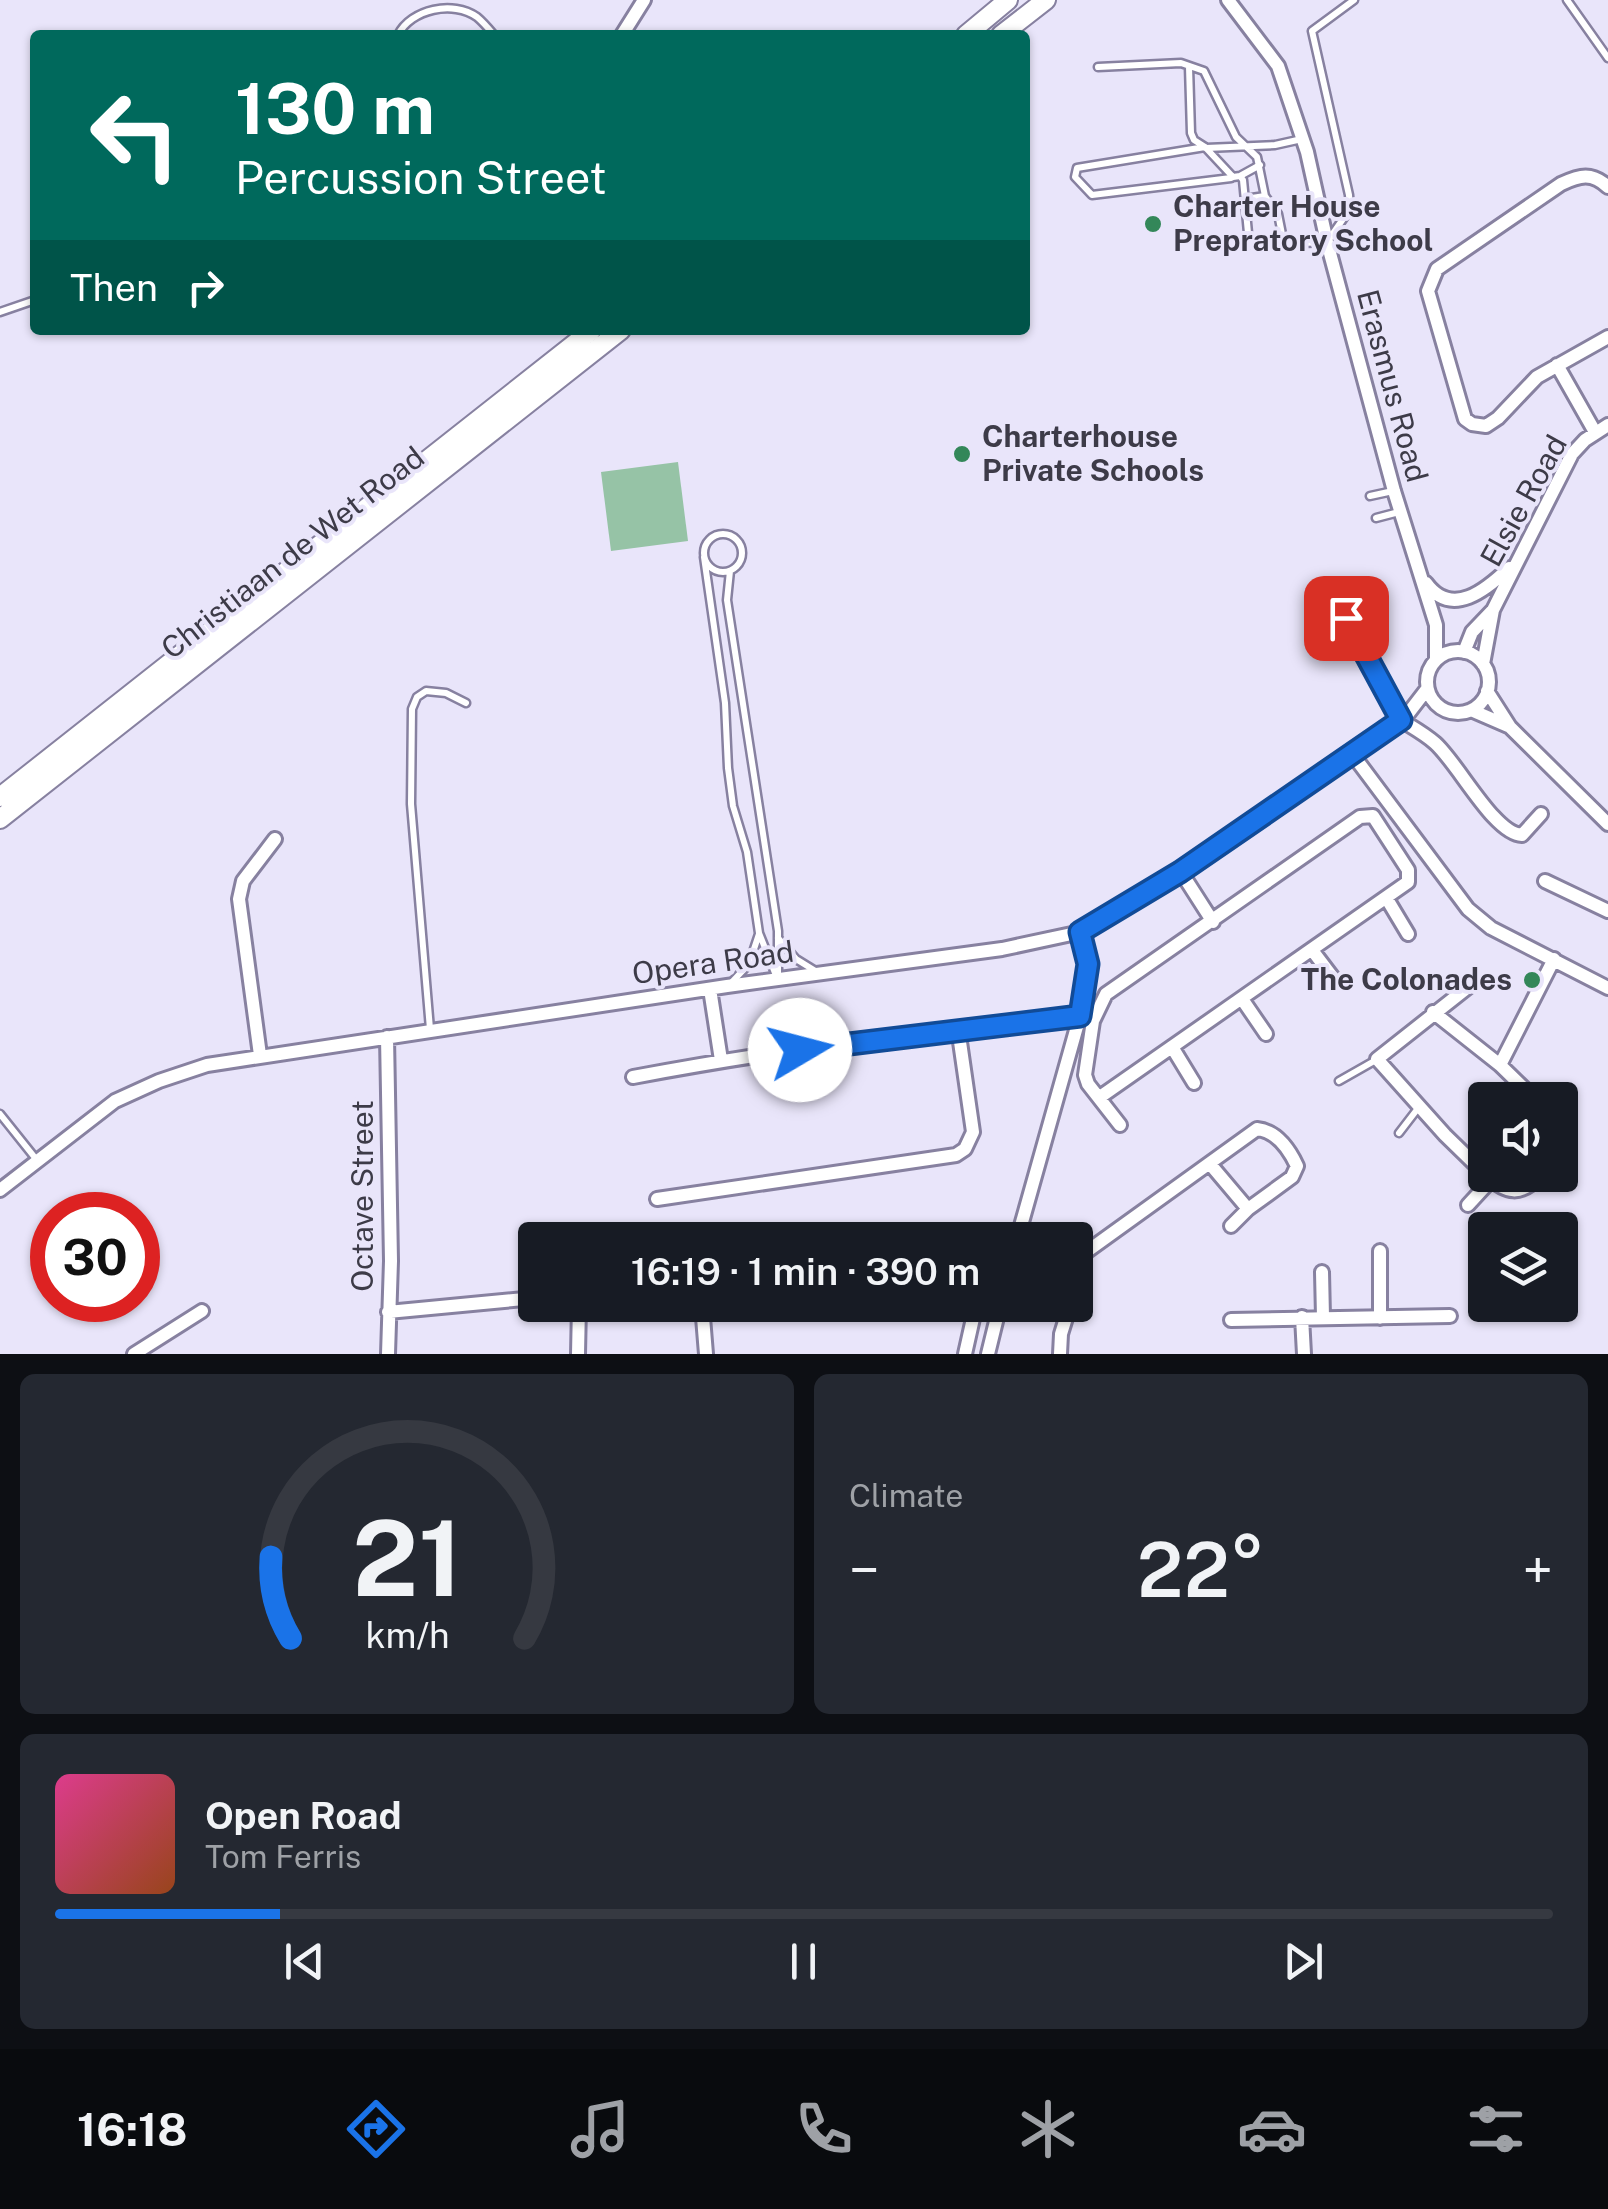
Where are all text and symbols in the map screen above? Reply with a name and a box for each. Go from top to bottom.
text: 130 m [235,67,435,150]
icon: left [70,70,200,200]
text: Percussion Street [235,151,607,204]
place label: Charter House Prepratory School [1173,188,1433,258]
marker: Charter House Prepratory School [1142,213,1164,235]
icon: right [178,260,233,315]
text: Then [70,265,158,310]
street label: Erasmus Road [1350,286,1436,486]
place label: Charterhouse Private Schools [982,418,1204,488]
street label: Elsie Road [1472,429,1574,572]
street label: Christiaan de Wet Road [154,439,431,666]
marker: Charterhouse Private Schools [951,443,973,465]
pin [1304,576,1389,661]
icon: arrive [1319,591,1374,646]
street label: Opera Road [630,933,796,991]
place label: The Colonades [1301,961,1512,997]
marker: The Colonades [1521,969,1543,991]
position arrow [748,998,852,1102]
map controls [1468,1082,1578,1322]
button: sound [1468,1082,1578,1192]
street label: Octave Street [344,1100,380,1292]
speed limit sign: 30 [30,1192,160,1322]
button: layers [1468,1212,1578,1322]
text: 16:19 · 1 min · 390 m [631,1249,980,1294]
text: Climate [849,1477,963,1514]
text: 21 [352,1497,462,1619]
text: 22° [1137,1526,1265,1614]
text: − [849,1538,880,1602]
text: + [1523,1538,1553,1602]
text: km/h [365,1614,449,1656]
text: Open Road [205,1793,402,1838]
text: Tom Ferris [205,1838,361,1875]
icon: previous [277,1934,332,1989]
icon: pause [776,1934,831,1989]
icon: next [1276,1934,1331,1989]
icon: directions [341,2094,411,2164]
icon: music [565,2094,635,2164]
icon: phone [789,2094,859,2164]
icon: climate [1013,2094,1083,2164]
icon: car [1237,2094,1307,2164]
icon: filters [1461,2094,1531,2164]
text: 16:18 [77,2103,188,2156]

